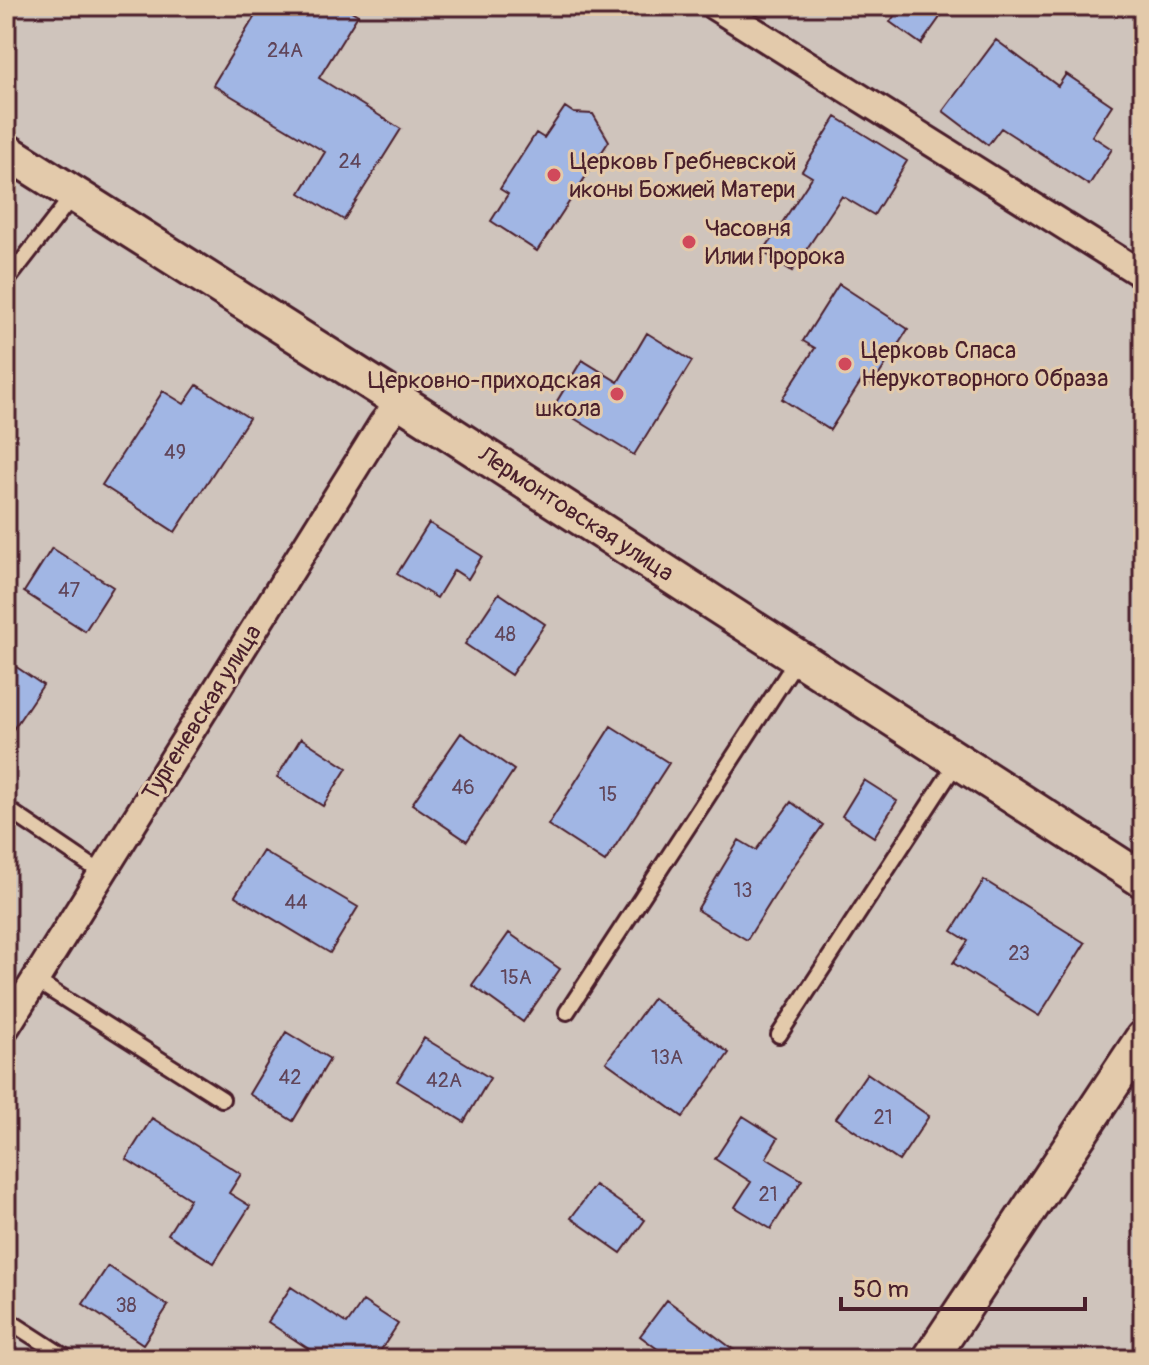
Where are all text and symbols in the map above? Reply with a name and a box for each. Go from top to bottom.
house number: 24А [267,38,303,63]
place label: Церковь Гребневской иконы Божией Матери [570,147,797,204]
house number: 24 [339,149,362,174]
marker: Церковь Гребневской иконы Божией Матери [545,166,563,184]
place label: Часовня Илии Пророка [705,214,845,271]
marker: Часовня Илии Пророка [680,233,698,251]
place label: Церковь Спаса Нерукотворного Образа [861,336,1108,393]
marker: Церковь Спаса Нерукотворного Образа [836,355,854,373]
place label: Церковно-приходская школа [368,366,601,423]
marker: Церковно-приходская школа [608,385,626,403]
street label: Лермонтовская улица [472,439,679,588]
house number: 49 [164,440,186,465]
house number: 47 [58,578,81,603]
street label: Тургеневская улица [136,619,268,807]
house number: 48 [494,622,516,647]
house number: 46 [451,775,475,800]
house number: 15 [599,782,617,807]
house number: 13 [734,878,752,903]
house number: 44 [284,890,308,915]
house number: 23 [1008,941,1030,966]
house number: 15А [500,965,532,990]
house number: 13А [651,1045,683,1070]
house number: 42 [279,1065,301,1090]
house number: 42А [426,1068,462,1093]
house number: 21 [874,1105,893,1130]
house number: 21 [759,1182,778,1207]
scale bar [841,1261,1085,1311]
text: 50 m [853,1275,909,1304]
house number: 38 [115,1293,137,1318]

